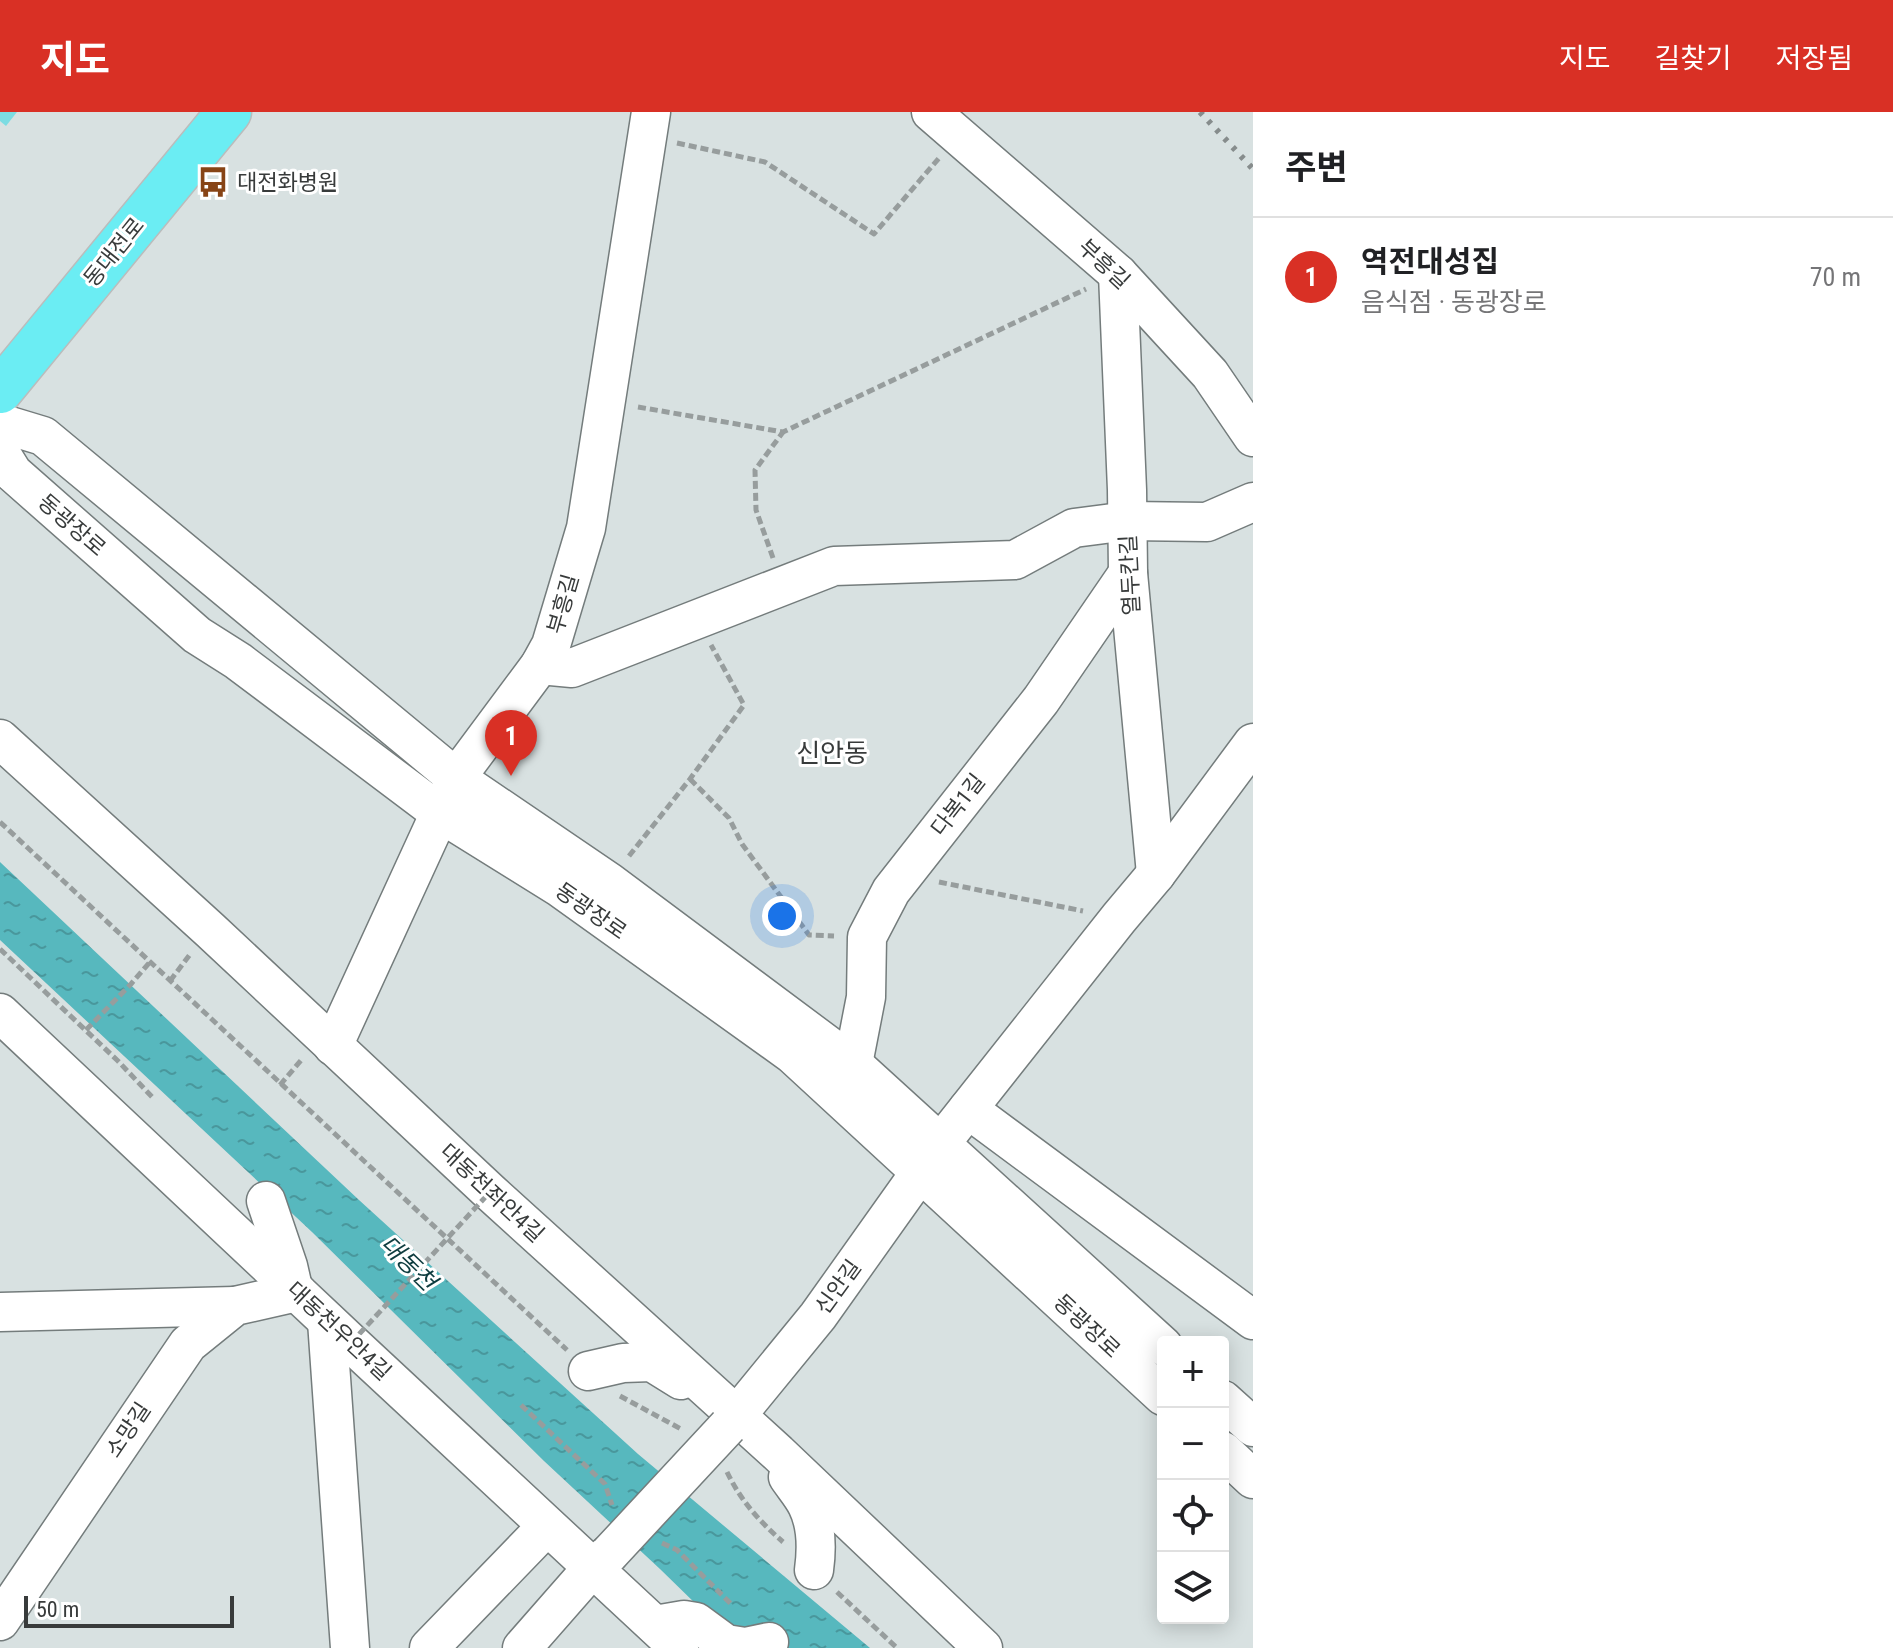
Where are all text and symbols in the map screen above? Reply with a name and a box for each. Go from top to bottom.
text: 지도 [40,38,110,82]
text: 지도 [1559,42,1610,75]
text: 길찾기 [1654,42,1732,75]
text: 저장됨 [1776,42,1853,75]
text: 주변 [1285,147,1348,187]
bus stop icon: 대전화병원 [196,165,230,199]
place label: 대전화병원 [237,170,338,195]
street label: 동대전로 [79,213,149,291]
street label: 부흥길 [1073,234,1135,294]
text: 역전대성집 [1361,244,1499,279]
text: 1 [1304,262,1318,292]
text: 70 m [1810,262,1861,292]
text: 음식점 · 동광장로 [1361,287,1547,317]
street label: 동광장로 [33,489,111,561]
street label: 열두칸길 [1115,534,1145,616]
street label: 부흥길 [543,571,583,637]
pin: 1 [485,710,537,776]
district label: 신안동 [796,738,868,768]
street label: 다복1길 [926,769,990,841]
street label: 동광장로 [551,878,631,944]
your location [762,896,802,936]
street label: 대동천좌안4길 [435,1139,549,1247]
water label: 대동천 [374,1230,444,1298]
street label: 신안길 [810,1255,866,1319]
street label: 대동천우안4길 [282,1277,396,1385]
street label: 동광장로 [1049,1289,1125,1363]
map controls [1157,1336,1229,1624]
button: + [1157,1336,1229,1408]
street label: 소망길 [101,1398,155,1462]
button: − [1157,1408,1229,1480]
button: locate [1157,1480,1229,1552]
button: layers [1157,1552,1229,1624]
scale bar [24,1592,234,1628]
text: 50 m [36,1597,79,1622]

